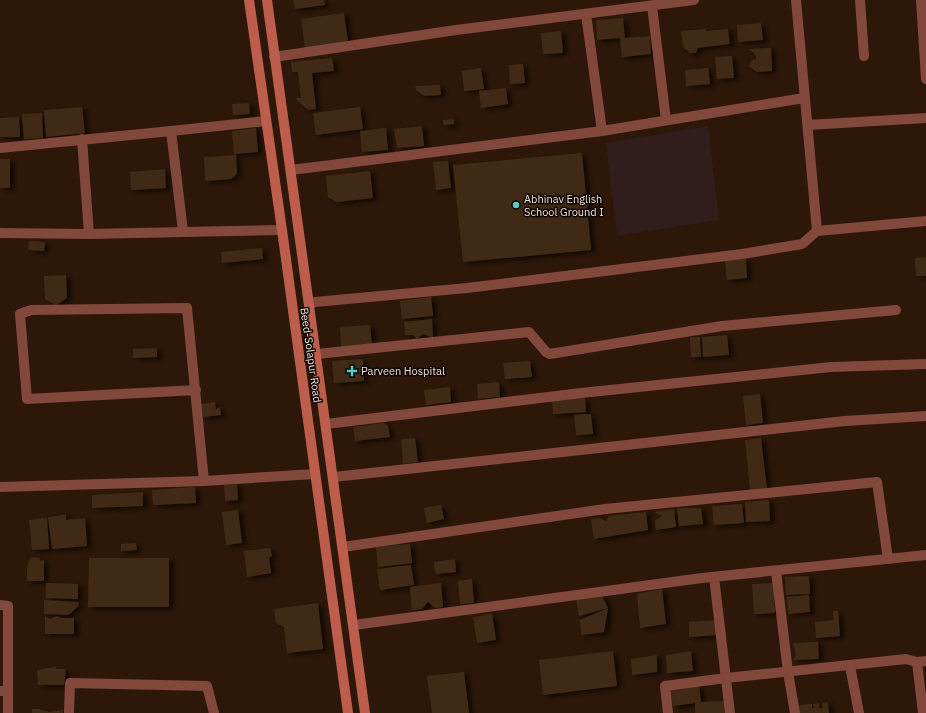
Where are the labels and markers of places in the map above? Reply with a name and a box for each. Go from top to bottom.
place label: Abhinav English School Ground I [524,192,604,219]
marker: Abhinav English School Ground I [511,200,521,210]
place label: Parveen Hospital [361,364,445,378]
marker: Parveen Hospital [346,365,358,377]

